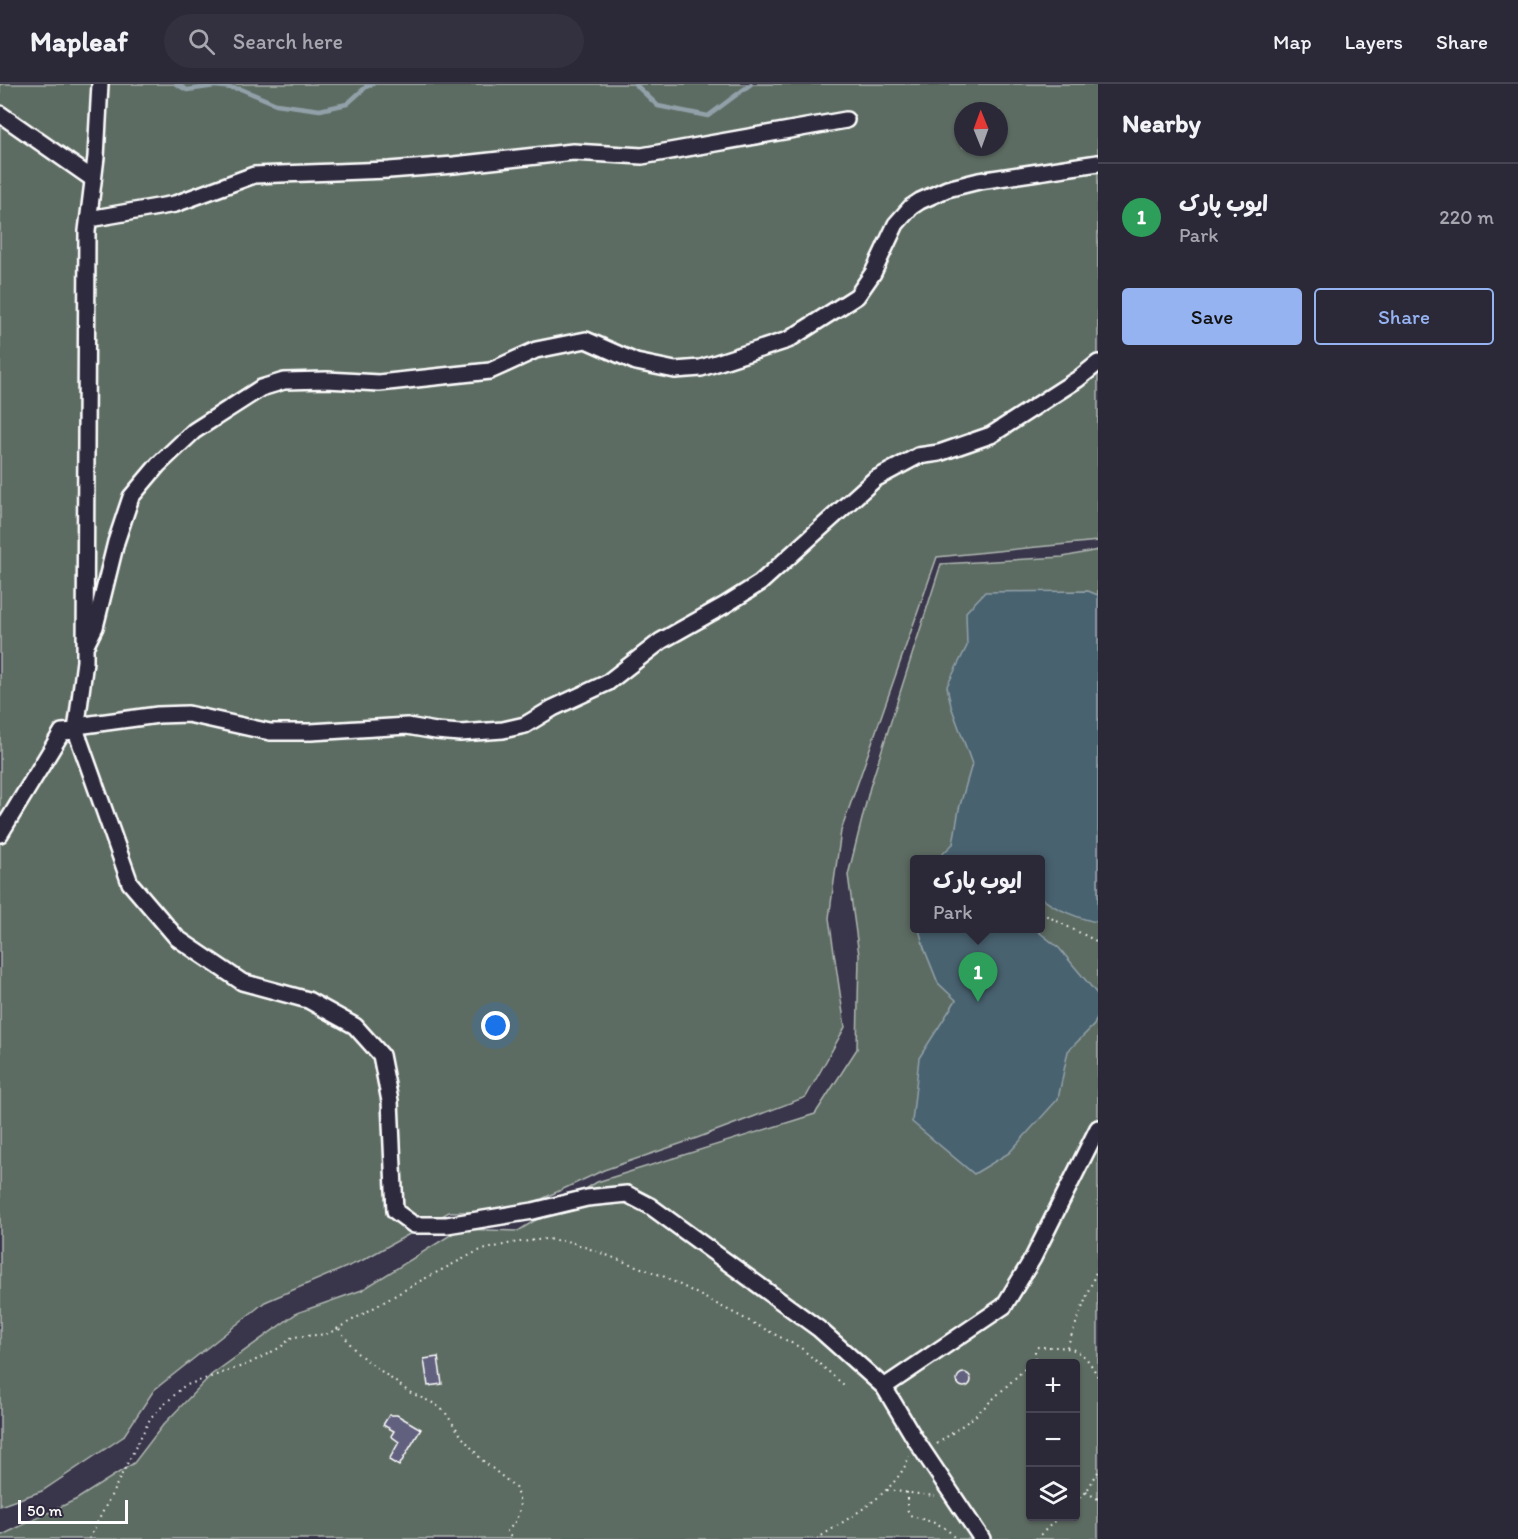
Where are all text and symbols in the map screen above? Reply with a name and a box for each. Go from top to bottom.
search box [164,14,584,68]
text: Mapleaf [30,24,128,58]
icon: search [185,25,218,58]
text: Search here [233,28,343,55]
text: Map [1273,29,1312,54]
text: Layers [1345,29,1403,54]
text: Share [1436,29,1488,54]
north arrow [954,102,1008,156]
text: Nearby [1122,107,1201,139]
text: ایوب پارک [1179,190,1268,217]
text: 1 [1137,205,1146,229]
text: 220 m [1439,205,1494,229]
text: Park [1179,223,1218,247]
button: Save [1122,288,1302,345]
button: Share [1314,288,1494,345]
popup [910,855,1045,933]
text: ایوب پارک [933,867,1022,894]
text: Park [933,900,972,924]
pin: 1 [958,952,998,1002]
your location [481,1011,510,1040]
map controls [1026,1359,1080,1521]
button: + [1026,1359,1080,1413]
button: − [1026,1413,1080,1467]
button: layers [1026,1467,1080,1521]
scale bar [18,1497,128,1524]
text: 50 m [27,1501,62,1520]

